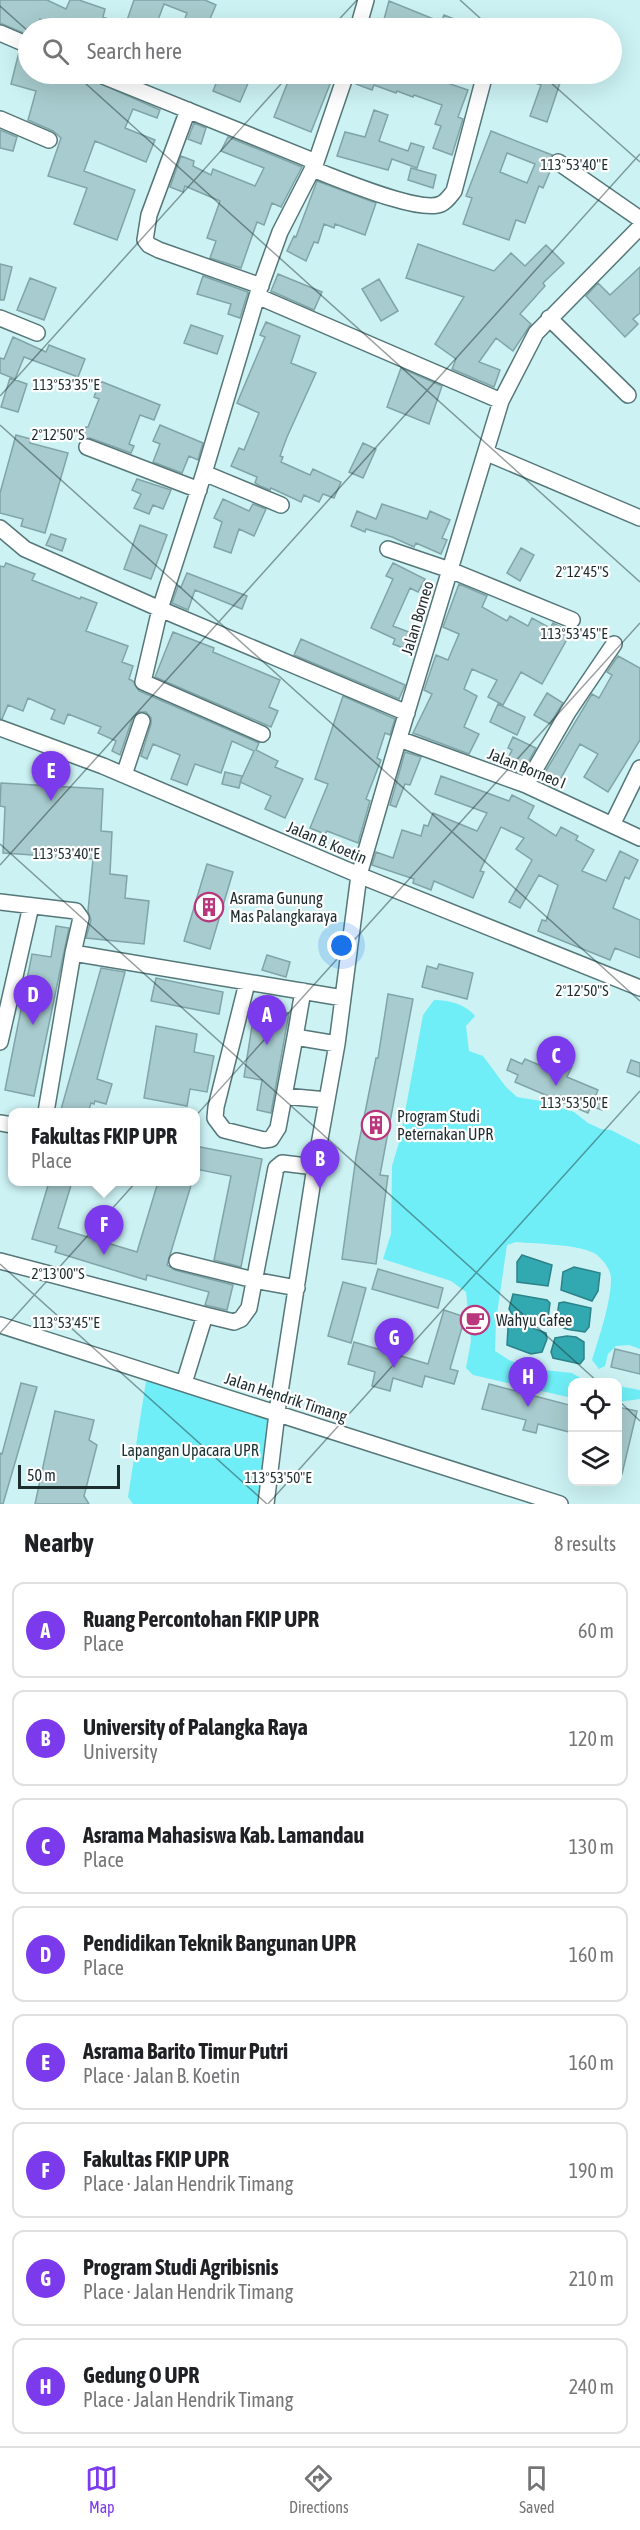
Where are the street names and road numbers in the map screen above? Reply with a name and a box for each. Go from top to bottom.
street label: Jalan Borneo [397,579,437,657]
street label: Jalan Borneo I [485,744,569,792]
street label: Jalan B. Koetin [284,817,370,867]
street label: Jalan Hendrik Timang [222,1369,350,1426]

